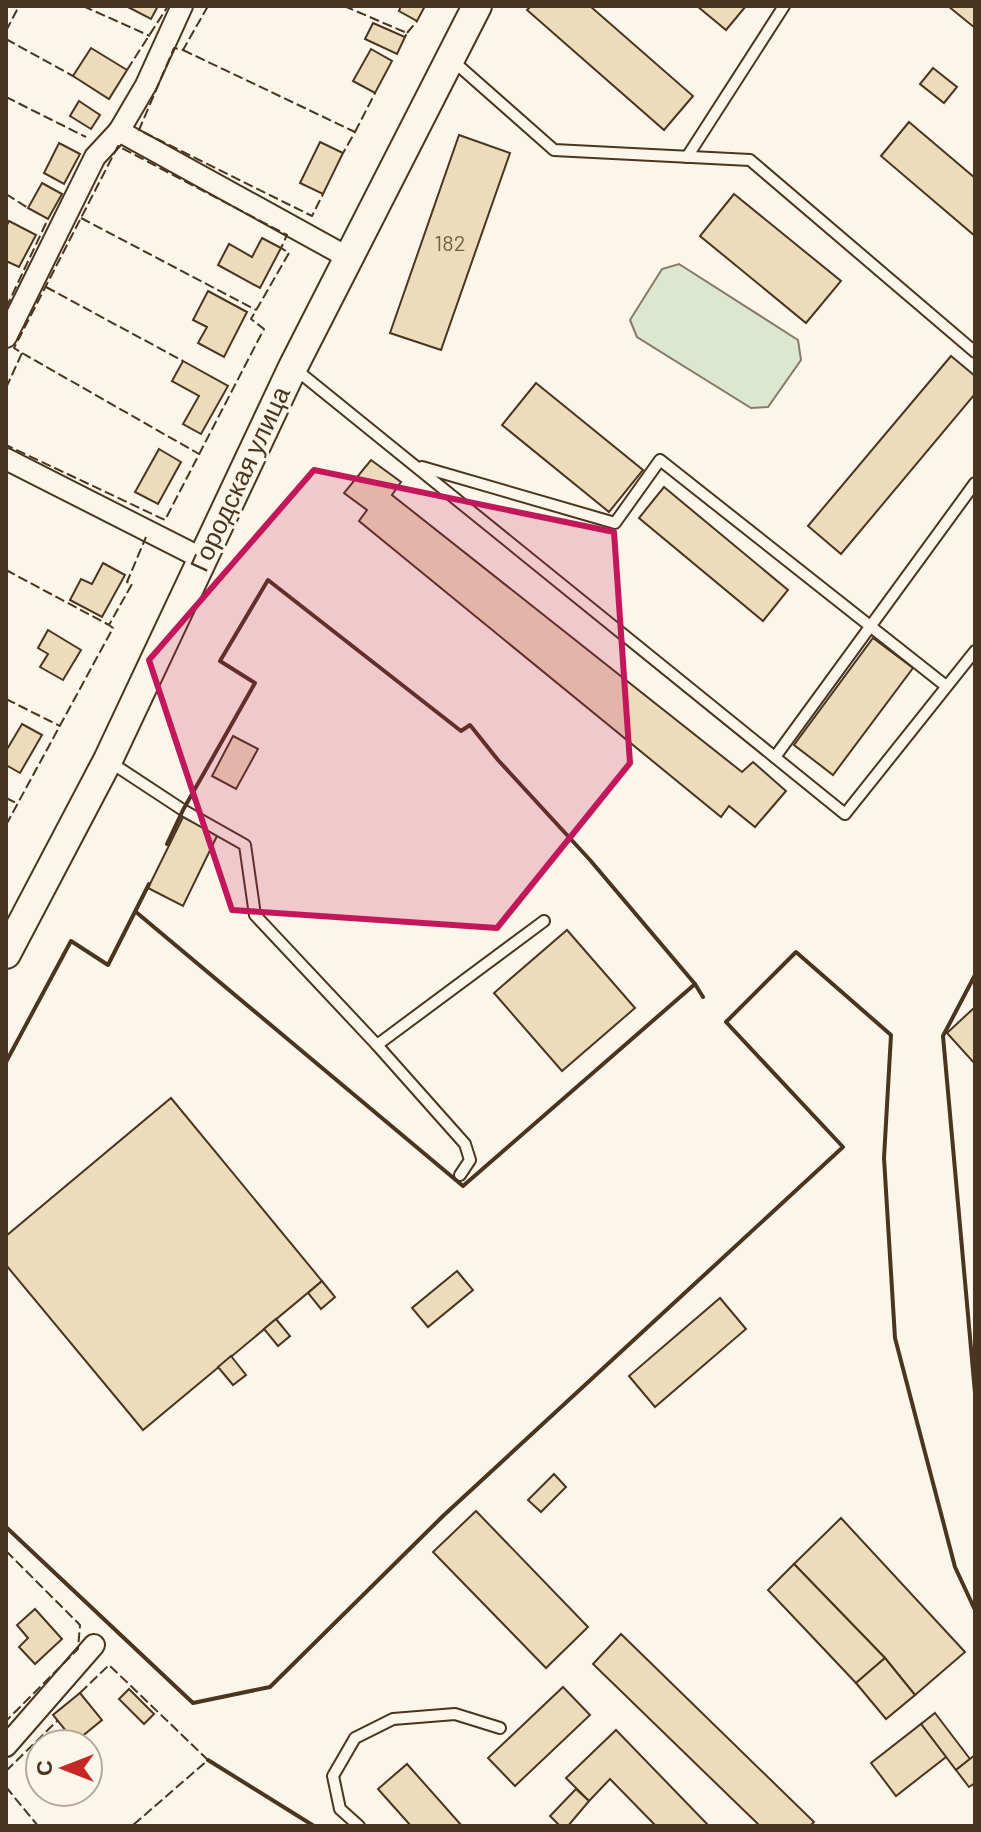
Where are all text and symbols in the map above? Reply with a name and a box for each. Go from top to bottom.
house number: 182 [435,229,465,255]
street label: Городская улица [182,380,295,576]
north arrow [24,1728,104,1808]
text: С [30,1760,56,1776]

